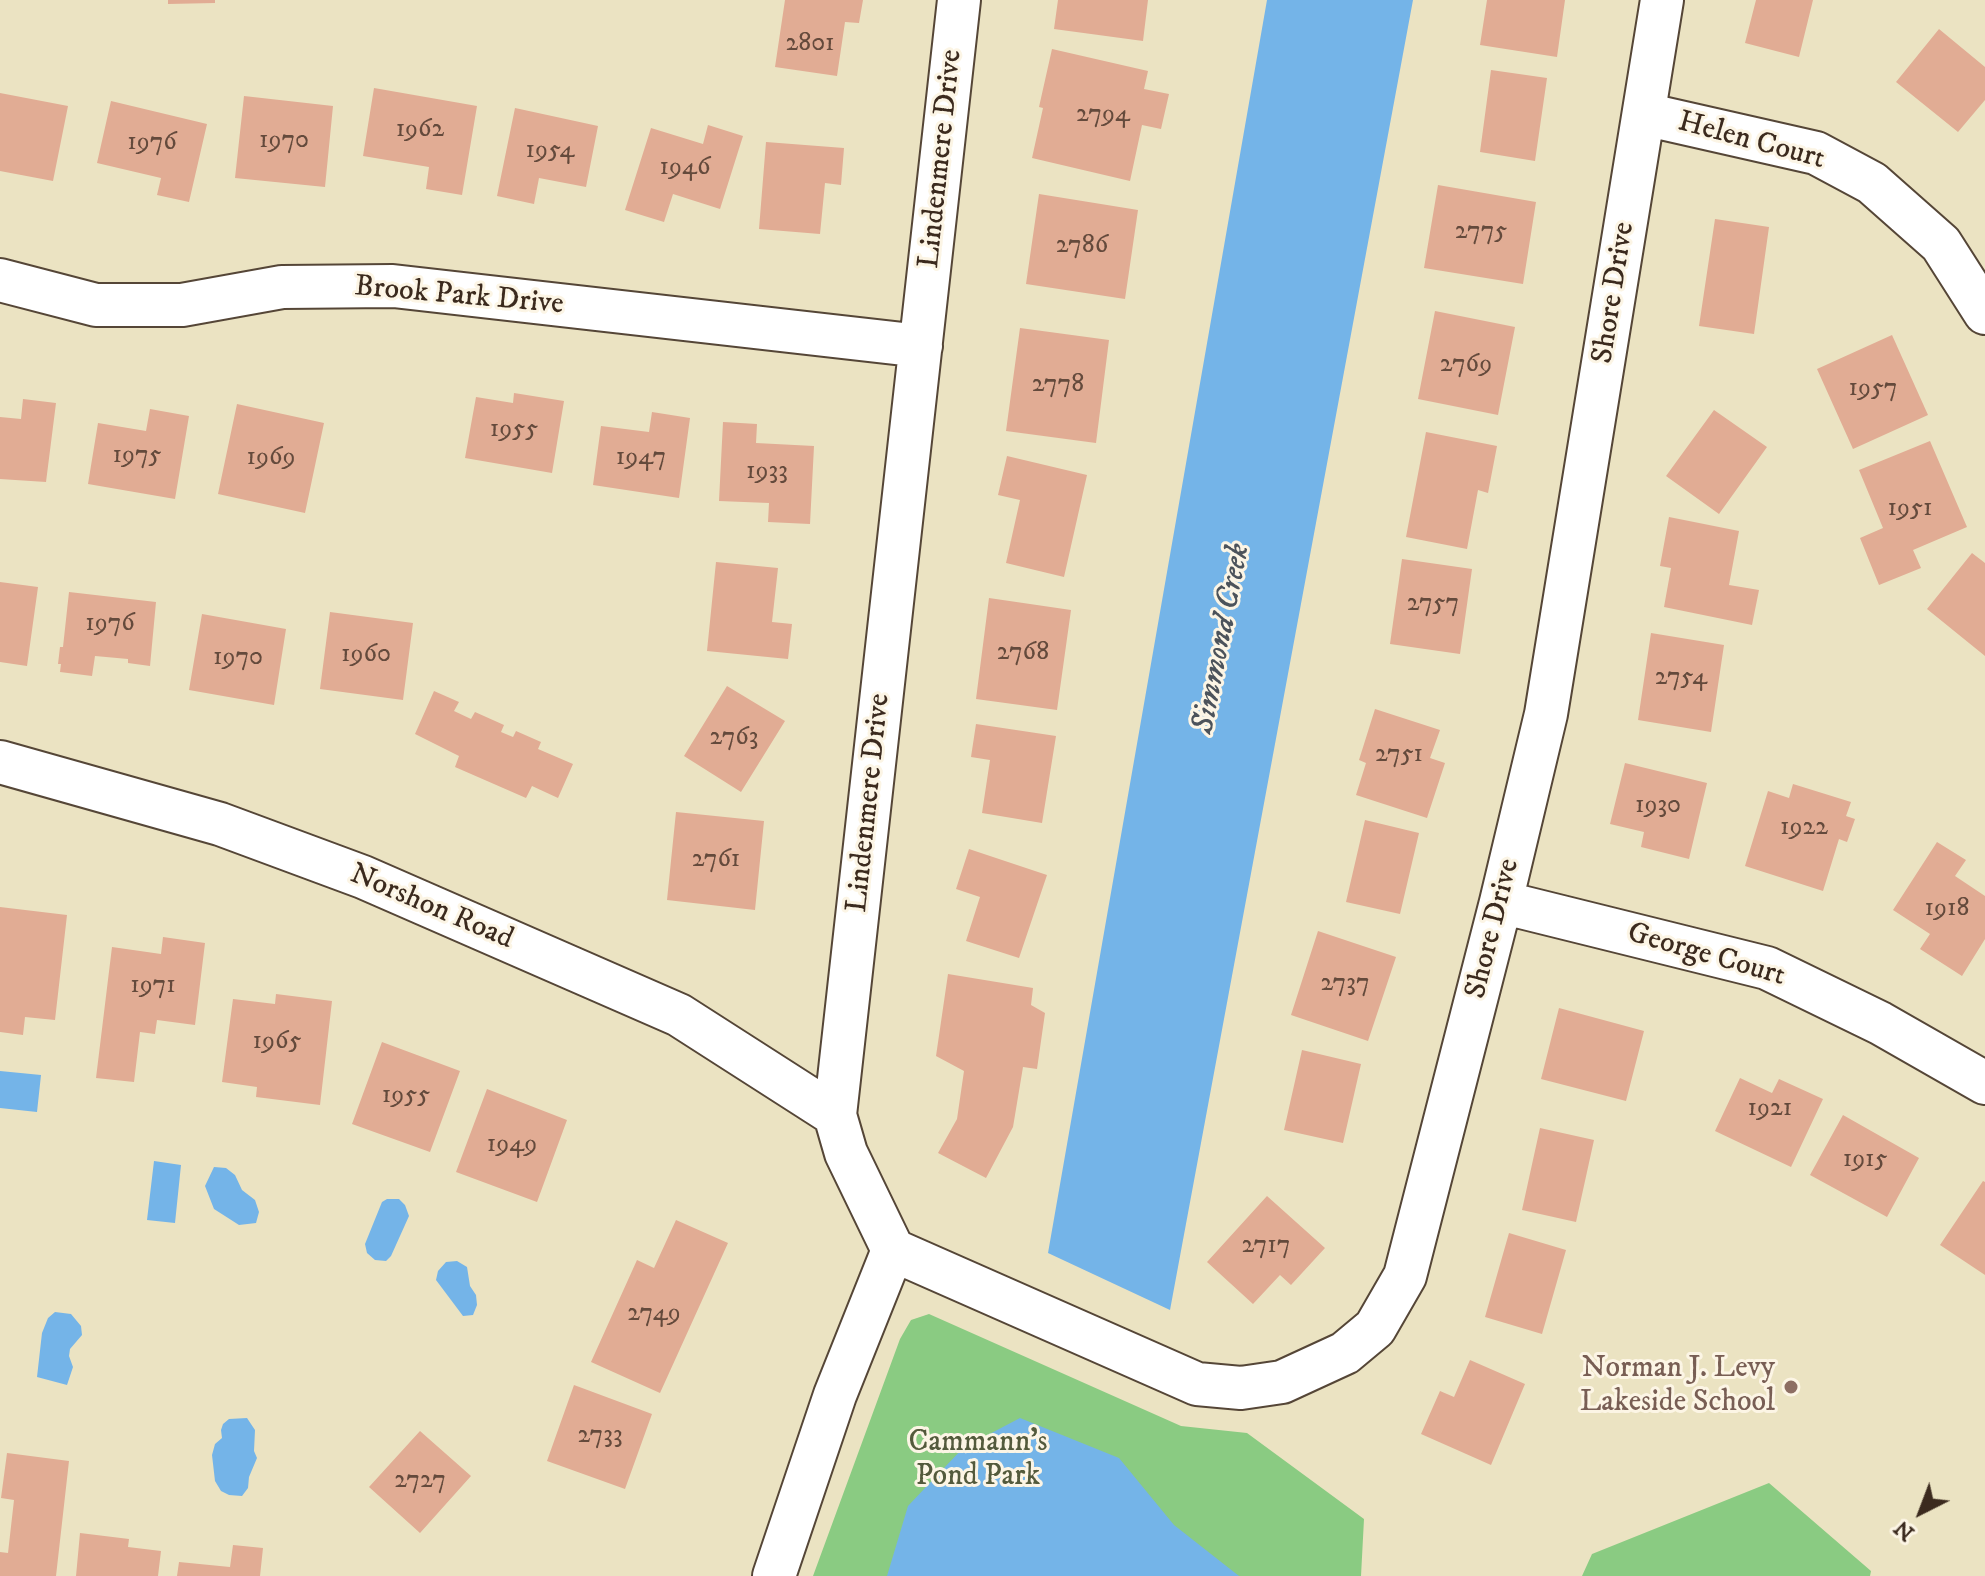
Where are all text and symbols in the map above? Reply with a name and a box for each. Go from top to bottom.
house number: 2801 [785,29,835,61]
street label: Lindenmere Drive [913,48,971,270]
house number: 2794 [1076,100,1130,132]
street label: Helen Court [1674,105,1828,179]
house number: 1962 [396,115,444,147]
house number: 1970 [259,126,309,158]
house number: 1976 [127,128,177,160]
house number: 1954 [526,136,574,168]
house number: 1946 [660,153,710,185]
house number: 2775 [1455,217,1507,249]
street label: Shore Drive [1586,220,1644,366]
house number: 2786 [1056,231,1108,263]
street label: Brook Park Drive [353,270,565,324]
house number: 2769 [1440,350,1492,382]
house number: 2778 [1032,370,1084,402]
house number: 1957 [1848,374,1898,406]
house number: 1955 [490,415,538,447]
house number: 1975 [113,441,161,473]
house number: 1969 [247,443,295,475]
house number: 1947 [616,443,666,475]
house number: 1933 [746,457,788,489]
house number: 1951 [1888,494,1932,526]
water label: Simmond Creek [1186,541,1260,737]
house number: 2757 [1407,589,1459,621]
house number: 1976 [85,609,135,641]
house number: 2768 [997,638,1049,670]
house number: 1960 [341,640,391,672]
house number: 1970 [213,643,263,675]
house number: 2754 [1655,663,1707,695]
street label: Lindenmere Drive [841,692,899,914]
house number: 2763 [710,723,758,755]
house number: 2751 [1375,740,1423,772]
house number: 1930 [1635,791,1681,823]
house number: 1922 [1780,813,1828,845]
house number: 2761 [692,845,740,877]
street label: Shore Drive [1459,855,1529,1003]
street label: Norshon Road [344,857,518,959]
house number: 1918 [1925,894,1969,926]
street label: George Court [1623,916,1789,996]
house number: 2737 [1320,969,1370,1001]
house number: 1971 [130,971,176,1003]
house number: 1965 [253,1027,301,1059]
house number: 1955 [382,1081,430,1113]
house number: 1921 [1748,1094,1792,1126]
house number: 1949 [487,1130,537,1162]
house number: 1915 [1843,1145,1887,1177]
house number: 2717 [1241,1231,1291,1263]
house number: 2749 [627,1299,681,1331]
place label: Norman J. Levy Lakeside School [1580,1352,1775,1422]
marker: Norman J. Levy Lakeside School [1782,1378,1800,1396]
house number: 2733 [577,1421,623,1453]
park label: Cammann's Pond Park [909,1426,1047,1496]
house number: 2727 [394,1466,446,1498]
north arrow [1881,1472,1961,1552]
text: N [1889,1514,1920,1546]

